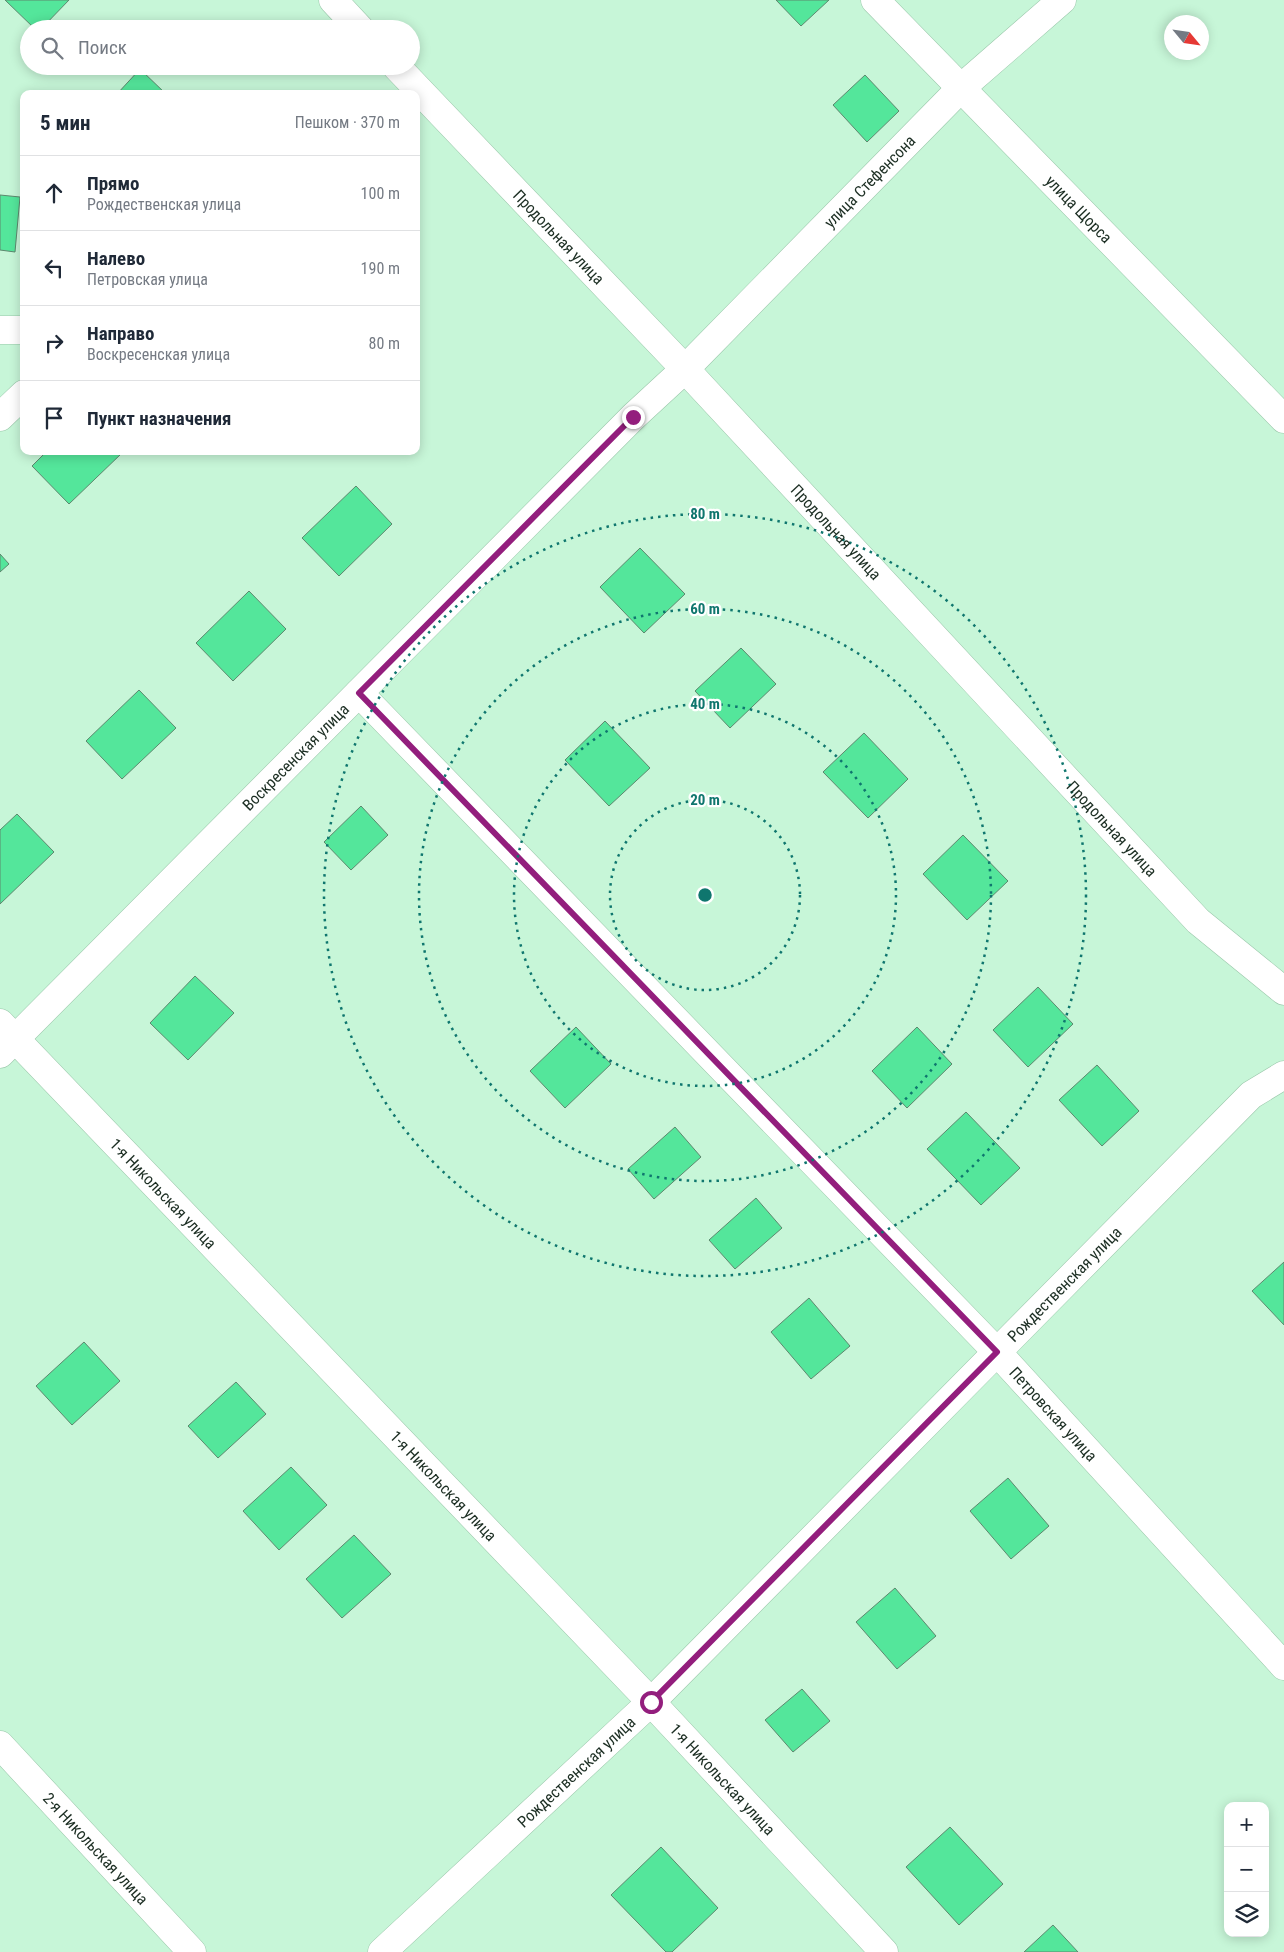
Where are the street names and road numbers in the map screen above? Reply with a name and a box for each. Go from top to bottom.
street label: улица Стефенсона [820,131,919,232]
street label: улица Щорса [1041,172,1116,247]
street label: Продольная улица [509,186,608,288]
street label: Продольная улица [787,480,885,584]
street label: Воскресенская улица [239,700,353,815]
street label: Продольная улица [1063,777,1161,881]
street label: 1-я Никольская улица [106,1135,220,1253]
street label: Рождественская улица [1004,1223,1125,1346]
street label: Петровская улица [1005,1363,1101,1465]
street label: 1-я Никольская улица [386,1427,500,1545]
street label: Рождественская улица [514,1713,639,1831]
street label: 1-я Никольская улица [666,1720,779,1839]
street label: 2-я Никольская улица [39,1789,152,1909]

